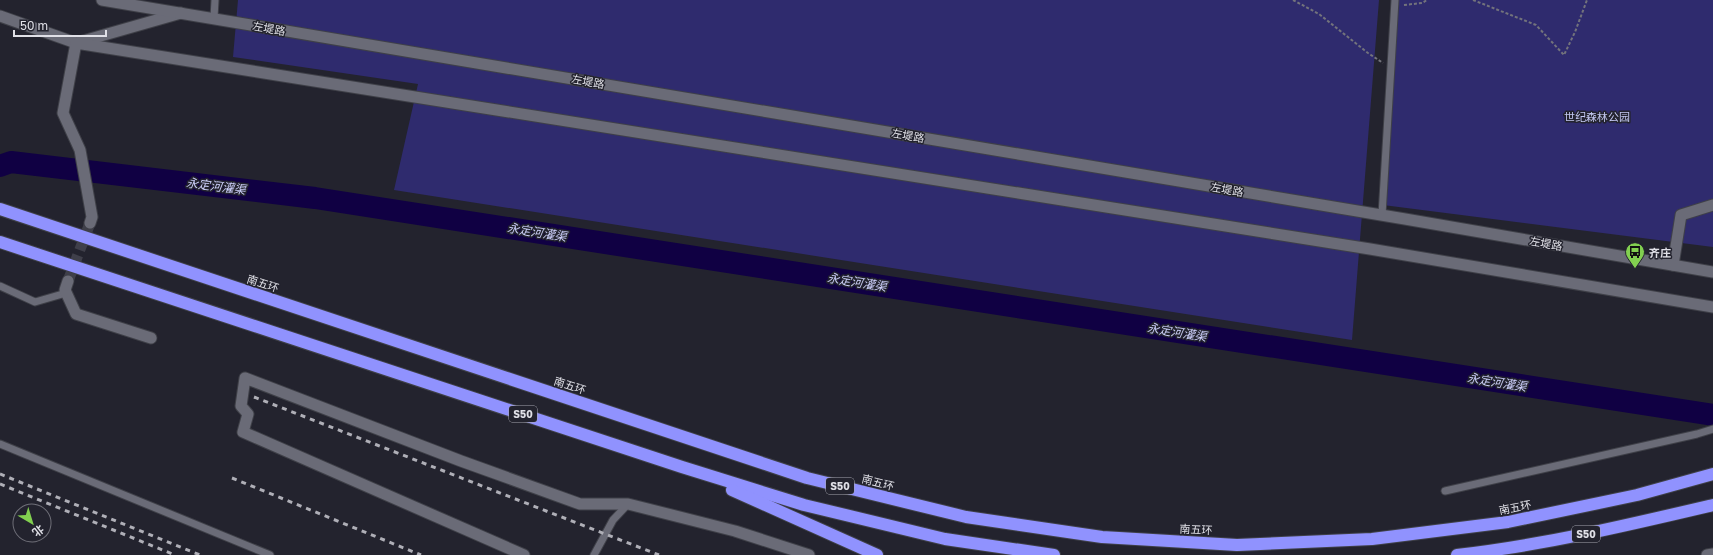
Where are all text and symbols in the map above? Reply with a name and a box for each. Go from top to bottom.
scale bar [14,12,106,38]
text: 50 m [20,18,48,33]
street label: 左堤路 [252,19,286,37]
street label: 左堤路 [571,72,605,90]
park label: 世纪森林公园 [1564,110,1630,123]
street label: 左堤路 [891,126,925,144]
water label: 永定河灌渠 [185,175,249,197]
street label: 左堤路 [1210,180,1244,198]
water label: 永定河灌渠 [506,220,570,244]
street label: 左堤路 [1529,234,1563,252]
bus stop icon: 齐庄 [1624,241,1646,269]
place label: 齐庄 [1649,246,1671,259]
water label: 永定河灌渠 [826,270,890,294]
street label: 南五环 [245,272,281,294]
water label: 永定河灌渠 [1146,320,1210,344]
water label: 永定河灌渠 [1466,370,1530,394]
street label: 南五环 [552,374,588,396]
road number: S50 [509,406,537,422]
street label: 南五环 [860,472,896,492]
road number: S50 [826,478,854,494]
street label: 南五环 [1498,497,1532,517]
north arrow [12,503,52,543]
street label: 南五环 [1179,522,1213,536]
text: 北 [30,523,47,540]
road number: S50 [1572,526,1600,542]

